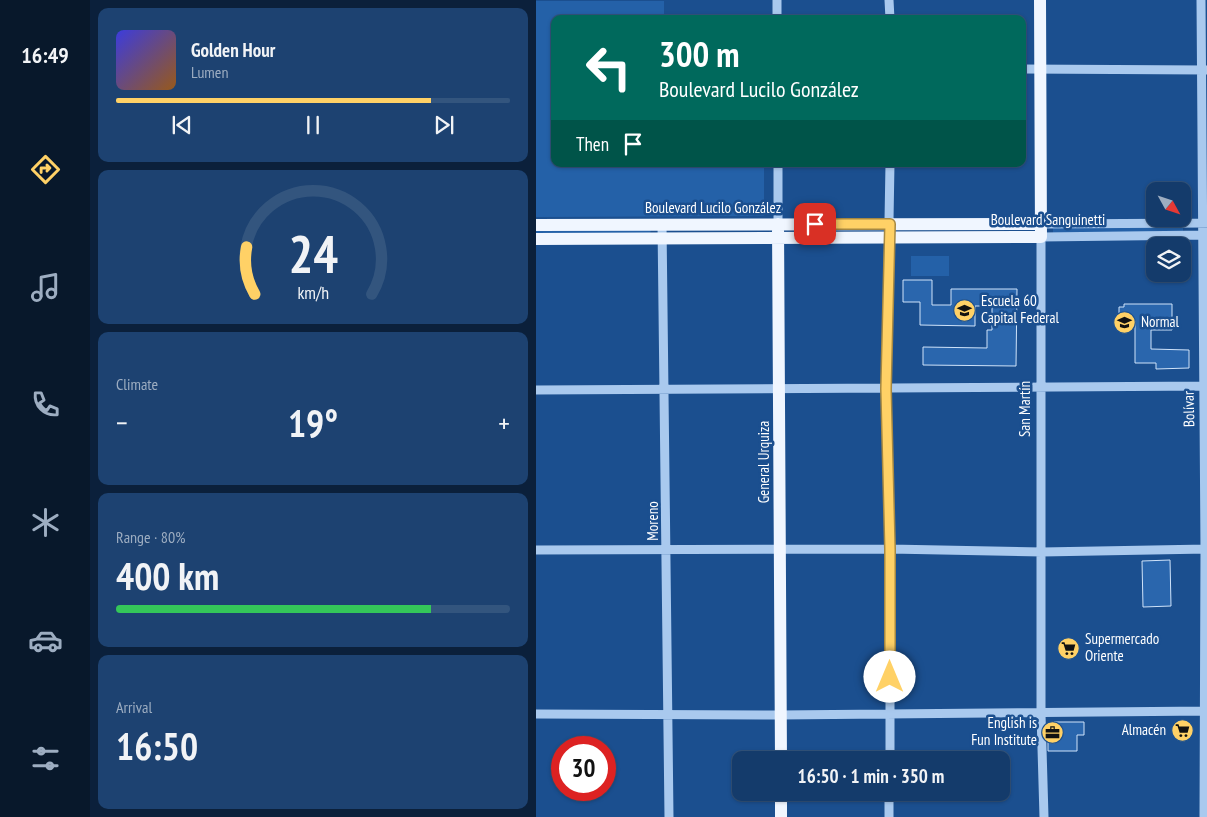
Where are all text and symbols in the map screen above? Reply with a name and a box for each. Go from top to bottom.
text: 300 m [659,31,740,77]
icon: left [576,35,641,100]
text: Golden Hour [191,38,275,62]
text: 16:49 [21,41,69,69]
text: Lumen [191,62,228,82]
text: Boulevard Lucilo González [659,75,859,103]
icon: previous [168,111,196,139]
icon: pause [299,111,327,139]
icon: next [430,111,458,139]
icon: arrive [619,130,647,158]
text: Then [576,132,609,156]
icon: directions [28,152,63,187]
north arrow [1146,182,1191,228]
map controls [1146,182,1191,282]
street label: Boulevard Lucilo González [645,198,781,217]
pin [794,203,836,245]
icon: arrive [801,210,829,238]
street label: Boulevard Sanguinetti [991,210,1105,229]
text: 24 [288,220,338,287]
button: layers [1146,237,1191,282]
icon: music [28,270,63,305]
text: km/h [297,281,329,304]
place label: Escuela 60 Capital Federal [981,291,1059,327]
school or university icon: Escuela 60 Capital Federal [953,298,977,322]
school or university icon: Normal [1113,310,1137,334]
place label: Normal [1141,312,1179,331]
text: Climate [116,374,158,394]
street label: San Martín [1015,381,1034,437]
icon: phone [28,387,63,422]
street label: Bolívar [1179,390,1198,427]
text: 19° [288,398,338,447]
text: − [116,404,128,441]
text: + [498,404,510,441]
street label: General Urquiza [754,421,773,503]
street label: Moreno [643,501,662,541]
icon: climate [28,505,63,540]
text: Range · 80% [116,527,185,547]
text: 400 km [116,551,219,600]
icon: car [28,623,63,658]
place label: Supermercado Oriente [1085,629,1159,665]
supermarket icon: Supermercado Oriente [1057,636,1081,660]
position arrow [863,650,915,702]
text: Arrival [116,697,152,717]
place label: English is Fun Institute [971,713,1037,749]
supermarket icon: Almacén [1170,718,1194,742]
office icon: English is Fun Institute [1041,720,1065,744]
place label: Almacén [1122,720,1166,739]
text: 16:50 [116,721,198,770]
speed limit sign: 30 [551,736,616,801]
icon: filters [28,741,63,776]
text: 16:50 · 1 min · 350 m [798,764,944,788]

